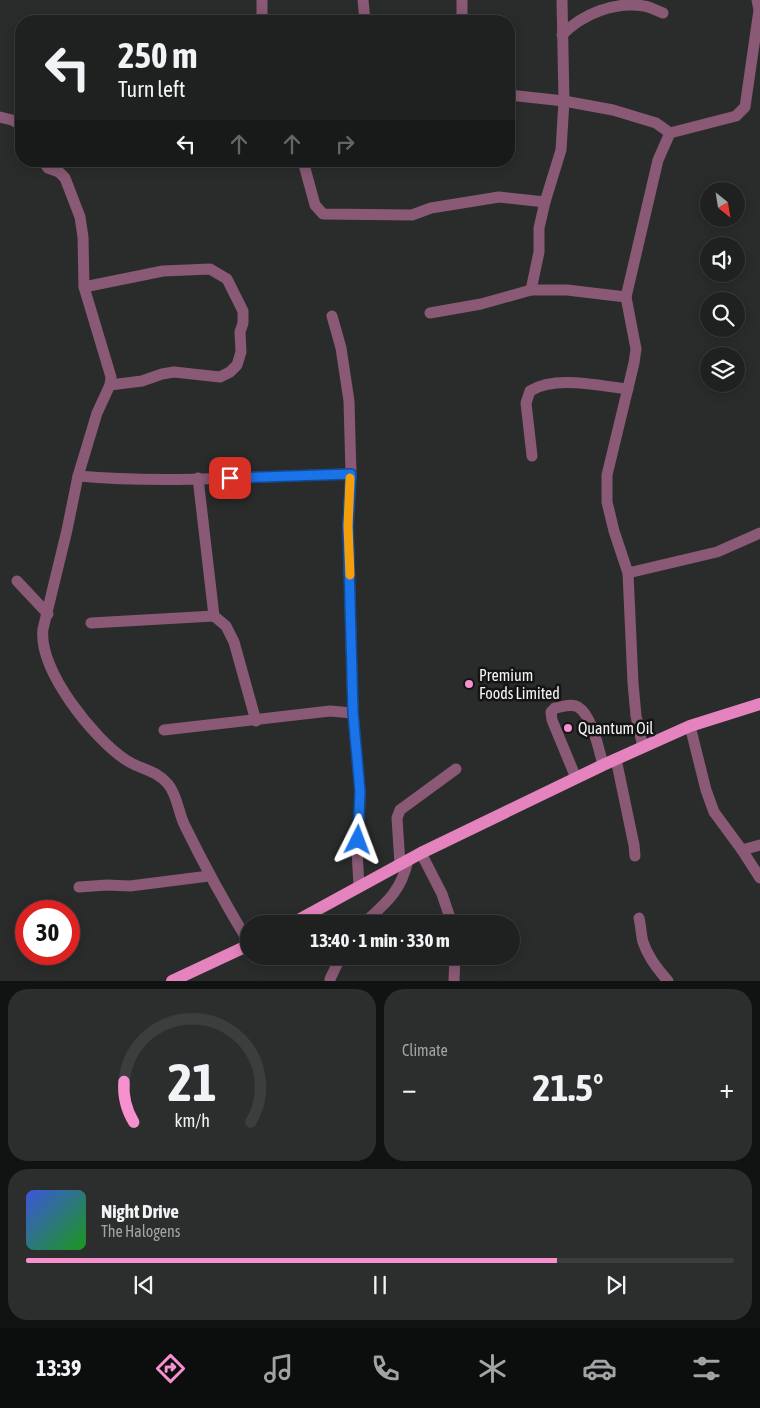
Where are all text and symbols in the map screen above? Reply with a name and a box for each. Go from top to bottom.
icon: left [35,35,100,100]
text: 250 m [118,35,197,75]
text: Turn left [118,76,185,102]
icon: left [172,130,200,158]
icon: ahead [225,130,253,158]
icon: ahead [278,130,306,158]
icon: right [331,130,359,158]
north arrow [700,182,745,228]
map controls [700,182,745,392]
button: sound [700,237,745,282]
button: search [700,292,745,337]
button: layers [700,347,745,392]
pin [209,457,251,499]
icon: arrive [216,464,244,492]
place label: Premium Foods Limited [479,666,560,702]
marker: Premium Foods Limited [463,678,475,690]
place label: Quantum Oil [578,719,654,737]
marker: Quantum Oil [562,722,574,734]
position arrow [331,813,383,865]
speed limit sign: 30 [15,900,80,965]
text: 13:40 · 1 min · 330 m [310,929,450,951]
text: Climate [402,1041,448,1059]
text: 21 [168,1052,216,1112]
text: 21.5° [533,1066,603,1109]
text: − [402,1072,417,1104]
text: + [719,1072,734,1104]
text: km/h [174,1110,210,1131]
text: Night Drive [101,1200,179,1222]
text: The Halogens [101,1222,181,1240]
icon: previous [130,1271,158,1299]
icon: pause [366,1271,394,1299]
icon: next [602,1271,630,1299]
icon: directions [153,1351,188,1386]
icon: music [261,1351,296,1386]
icon: phone [368,1351,403,1386]
icon: climate [475,1351,510,1386]
icon: car [582,1351,617,1386]
icon: filters [689,1351,724,1386]
text: 13:39 [36,1355,81,1381]

